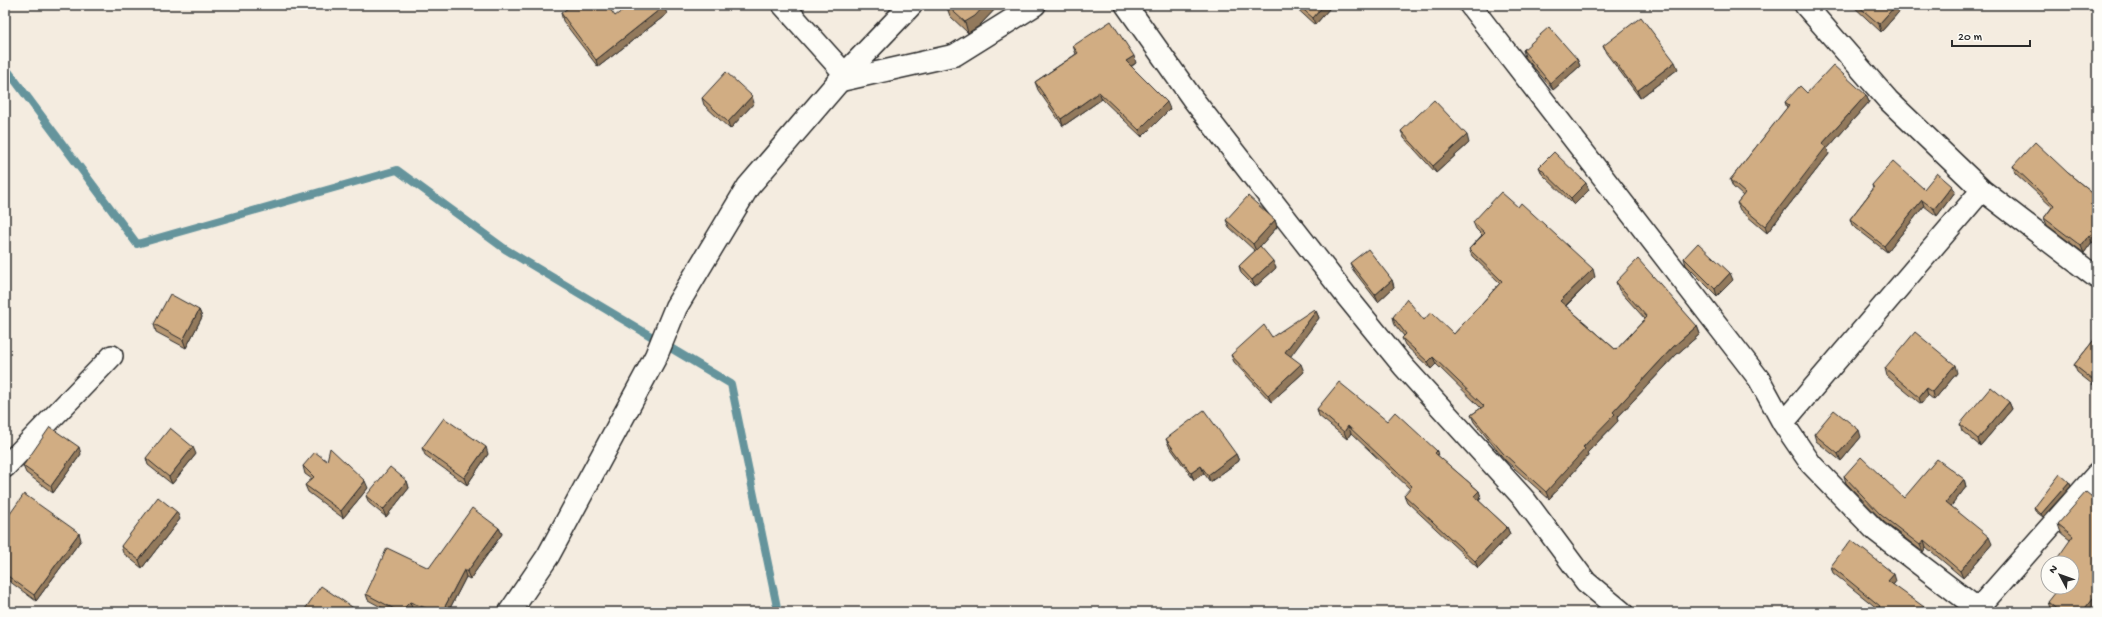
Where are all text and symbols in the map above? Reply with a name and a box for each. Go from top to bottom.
scale bar [1952,22,2030,48]
text: 20 m [1958,31,1983,45]
north arrow [2040,555,2080,595]
text: N [2047,563,2061,576]

